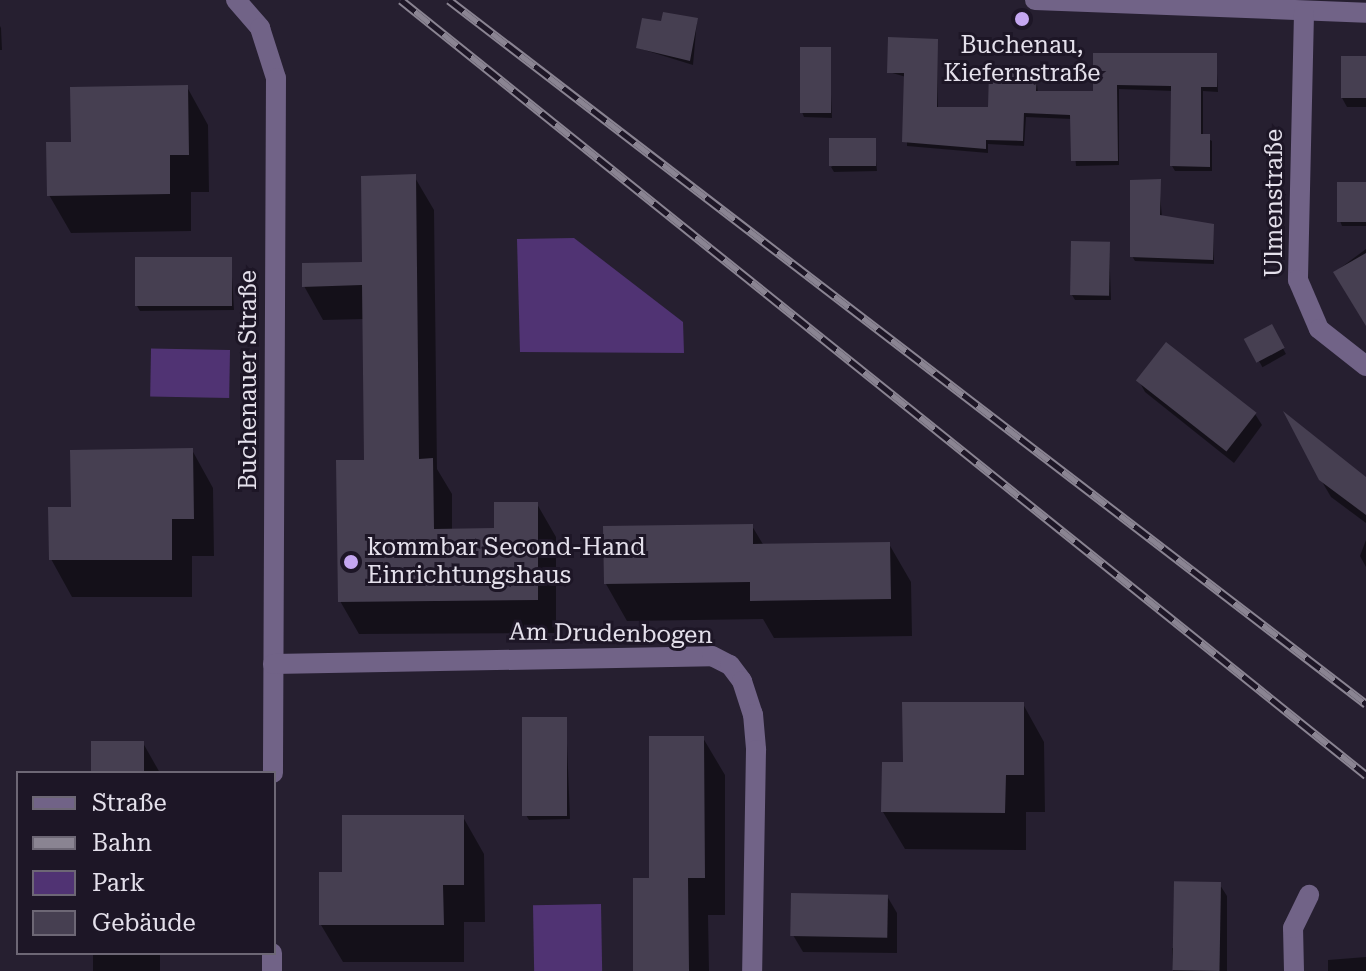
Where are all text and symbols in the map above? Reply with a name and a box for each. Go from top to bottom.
marker: Buchenau, Kiefernstraße [1013,10,1031,28]
place label: Buchenau, Kiefernstraße [943,32,1101,88]
street label: Ulmenstraße [1261,129,1289,277]
street label: Buchenauer Straße [235,270,263,490]
place label: kommbar Second-Hand Einrichtungshaus [367,534,646,590]
marker: kommbar Second-Hand Einrichtungshaus [342,553,360,571]
street label: Am Drudenbogen [509,618,713,650]
legend [16,771,276,955]
text: Straße [92,789,167,817]
text: Bahn [92,829,152,857]
text: Park [92,869,145,897]
text: Gebäude [92,909,196,937]

